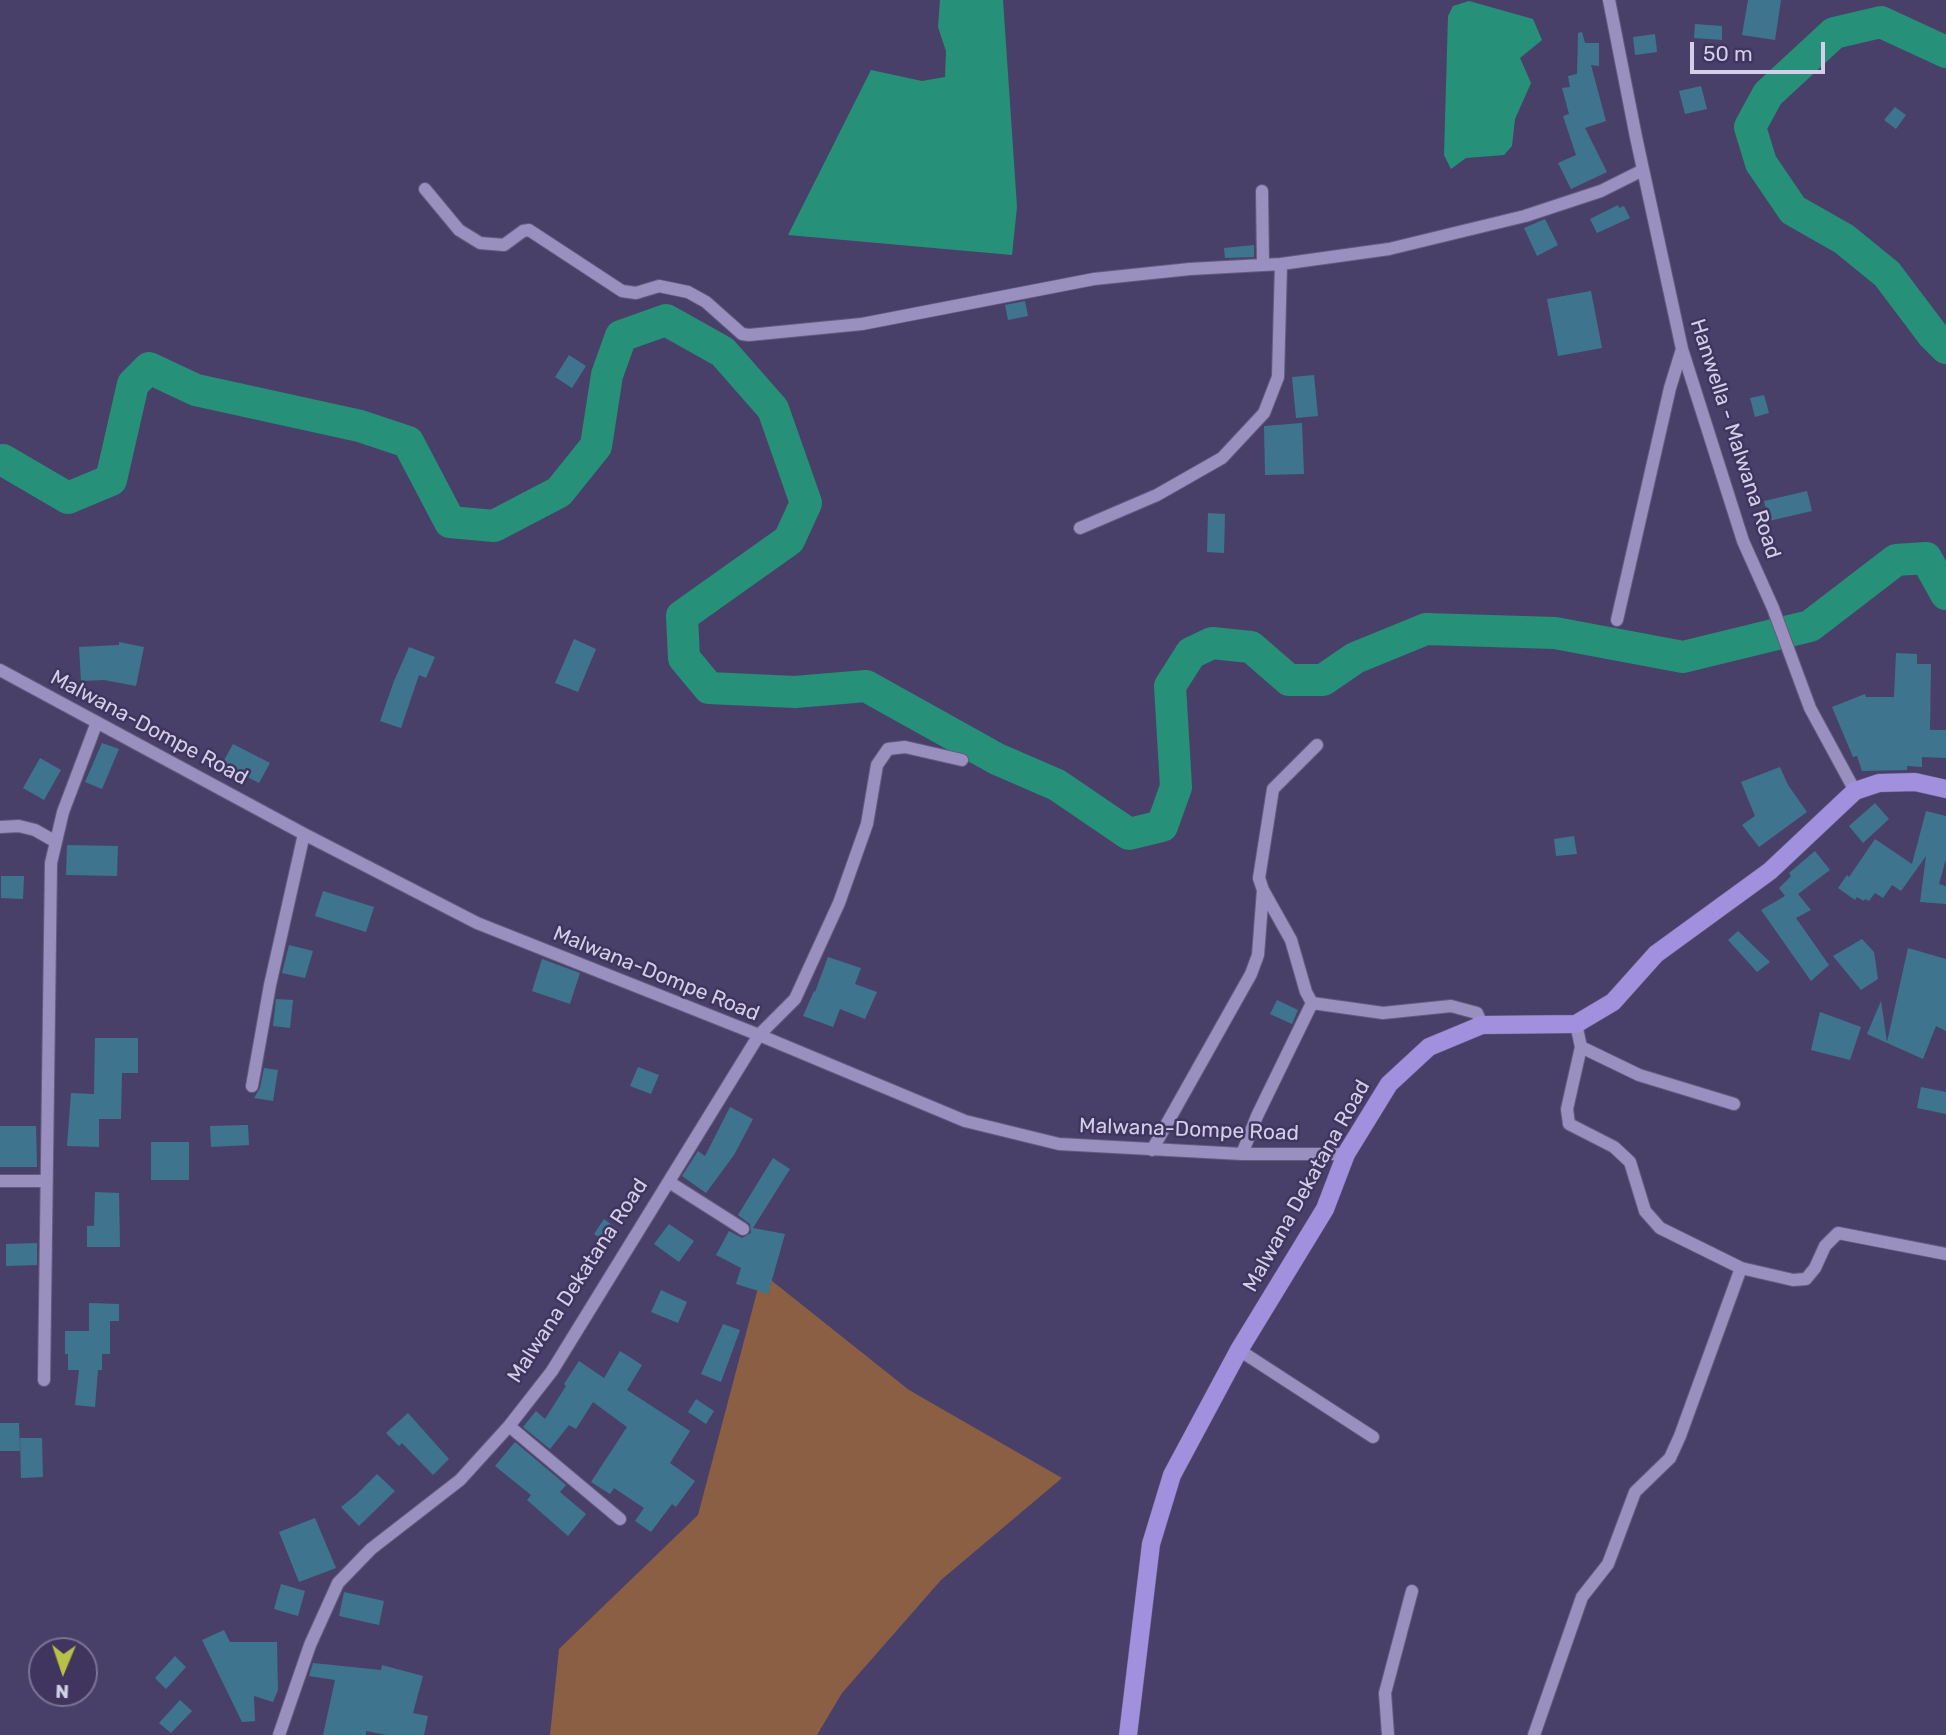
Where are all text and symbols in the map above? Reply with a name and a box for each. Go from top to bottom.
scale bar [1694,28,1829,72]
text: 50 m [1703,41,1753,66]
street label: Hanwella - Malwana Road [1684,316,1786,562]
street label: Malwana-Dompe Road [46,665,252,791]
street label: Malwana-Dompe Road [549,921,763,1027]
street label: Malwana Dekatana Road [1238,1076,1376,1296]
street label: Malwana-Dompe Road [1079,1114,1299,1146]
street label: Malwana Dekatana Road [503,1174,653,1388]
north arrow [28,1637,98,1707]
text: N [55,1680,70,1703]

